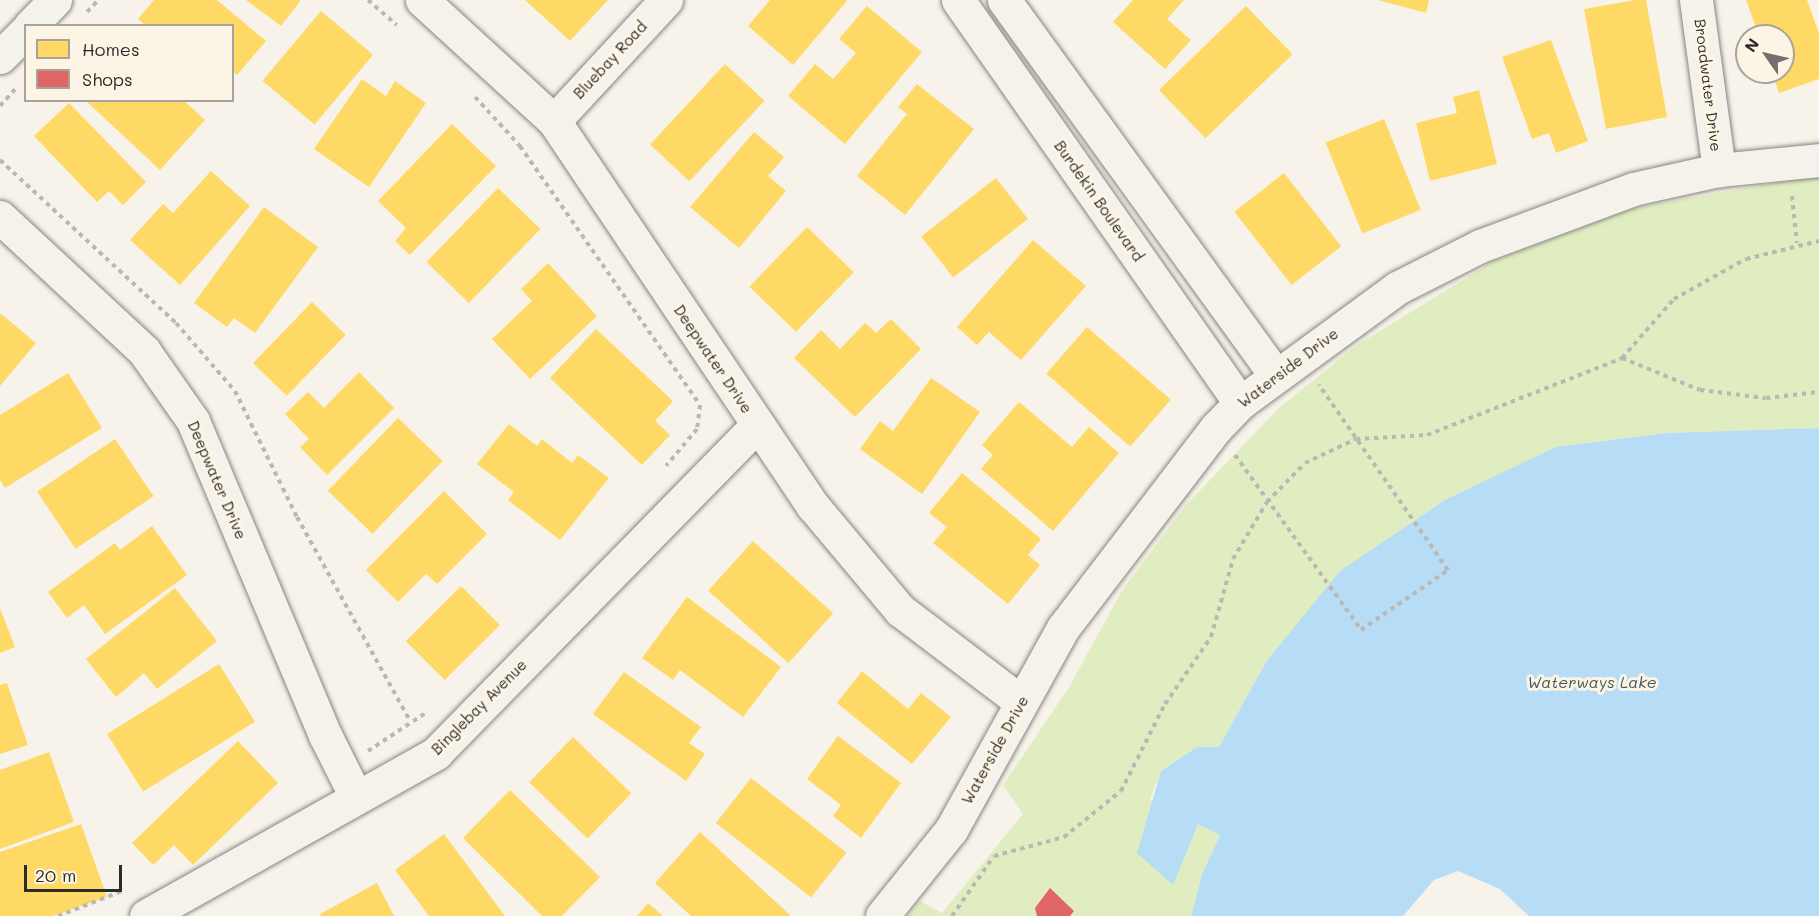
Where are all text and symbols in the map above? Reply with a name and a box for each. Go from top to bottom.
street label: Bluebay Road [570,17,650,103]
street label: Broadwater Drive [1691,18,1725,152]
legend [24,24,234,102]
north arrow [1735,24,1795,84]
text: N [1739,34,1763,56]
text: Homes [82,37,140,61]
text: Shops [82,67,133,91]
street label: Burdekin Boulevard [1051,137,1147,265]
street label: Deepwater Drive [670,301,756,417]
street label: Waterside Drive [1234,324,1342,412]
street label: Deepwater Drive [184,418,250,542]
street label: Binglebay Avenue [428,656,530,758]
water label: Waterways Lake [1527,672,1657,692]
street label: Waterside Drive [958,693,1032,807]
scale bar [27,853,124,891]
text: 20 m [35,863,76,887]

